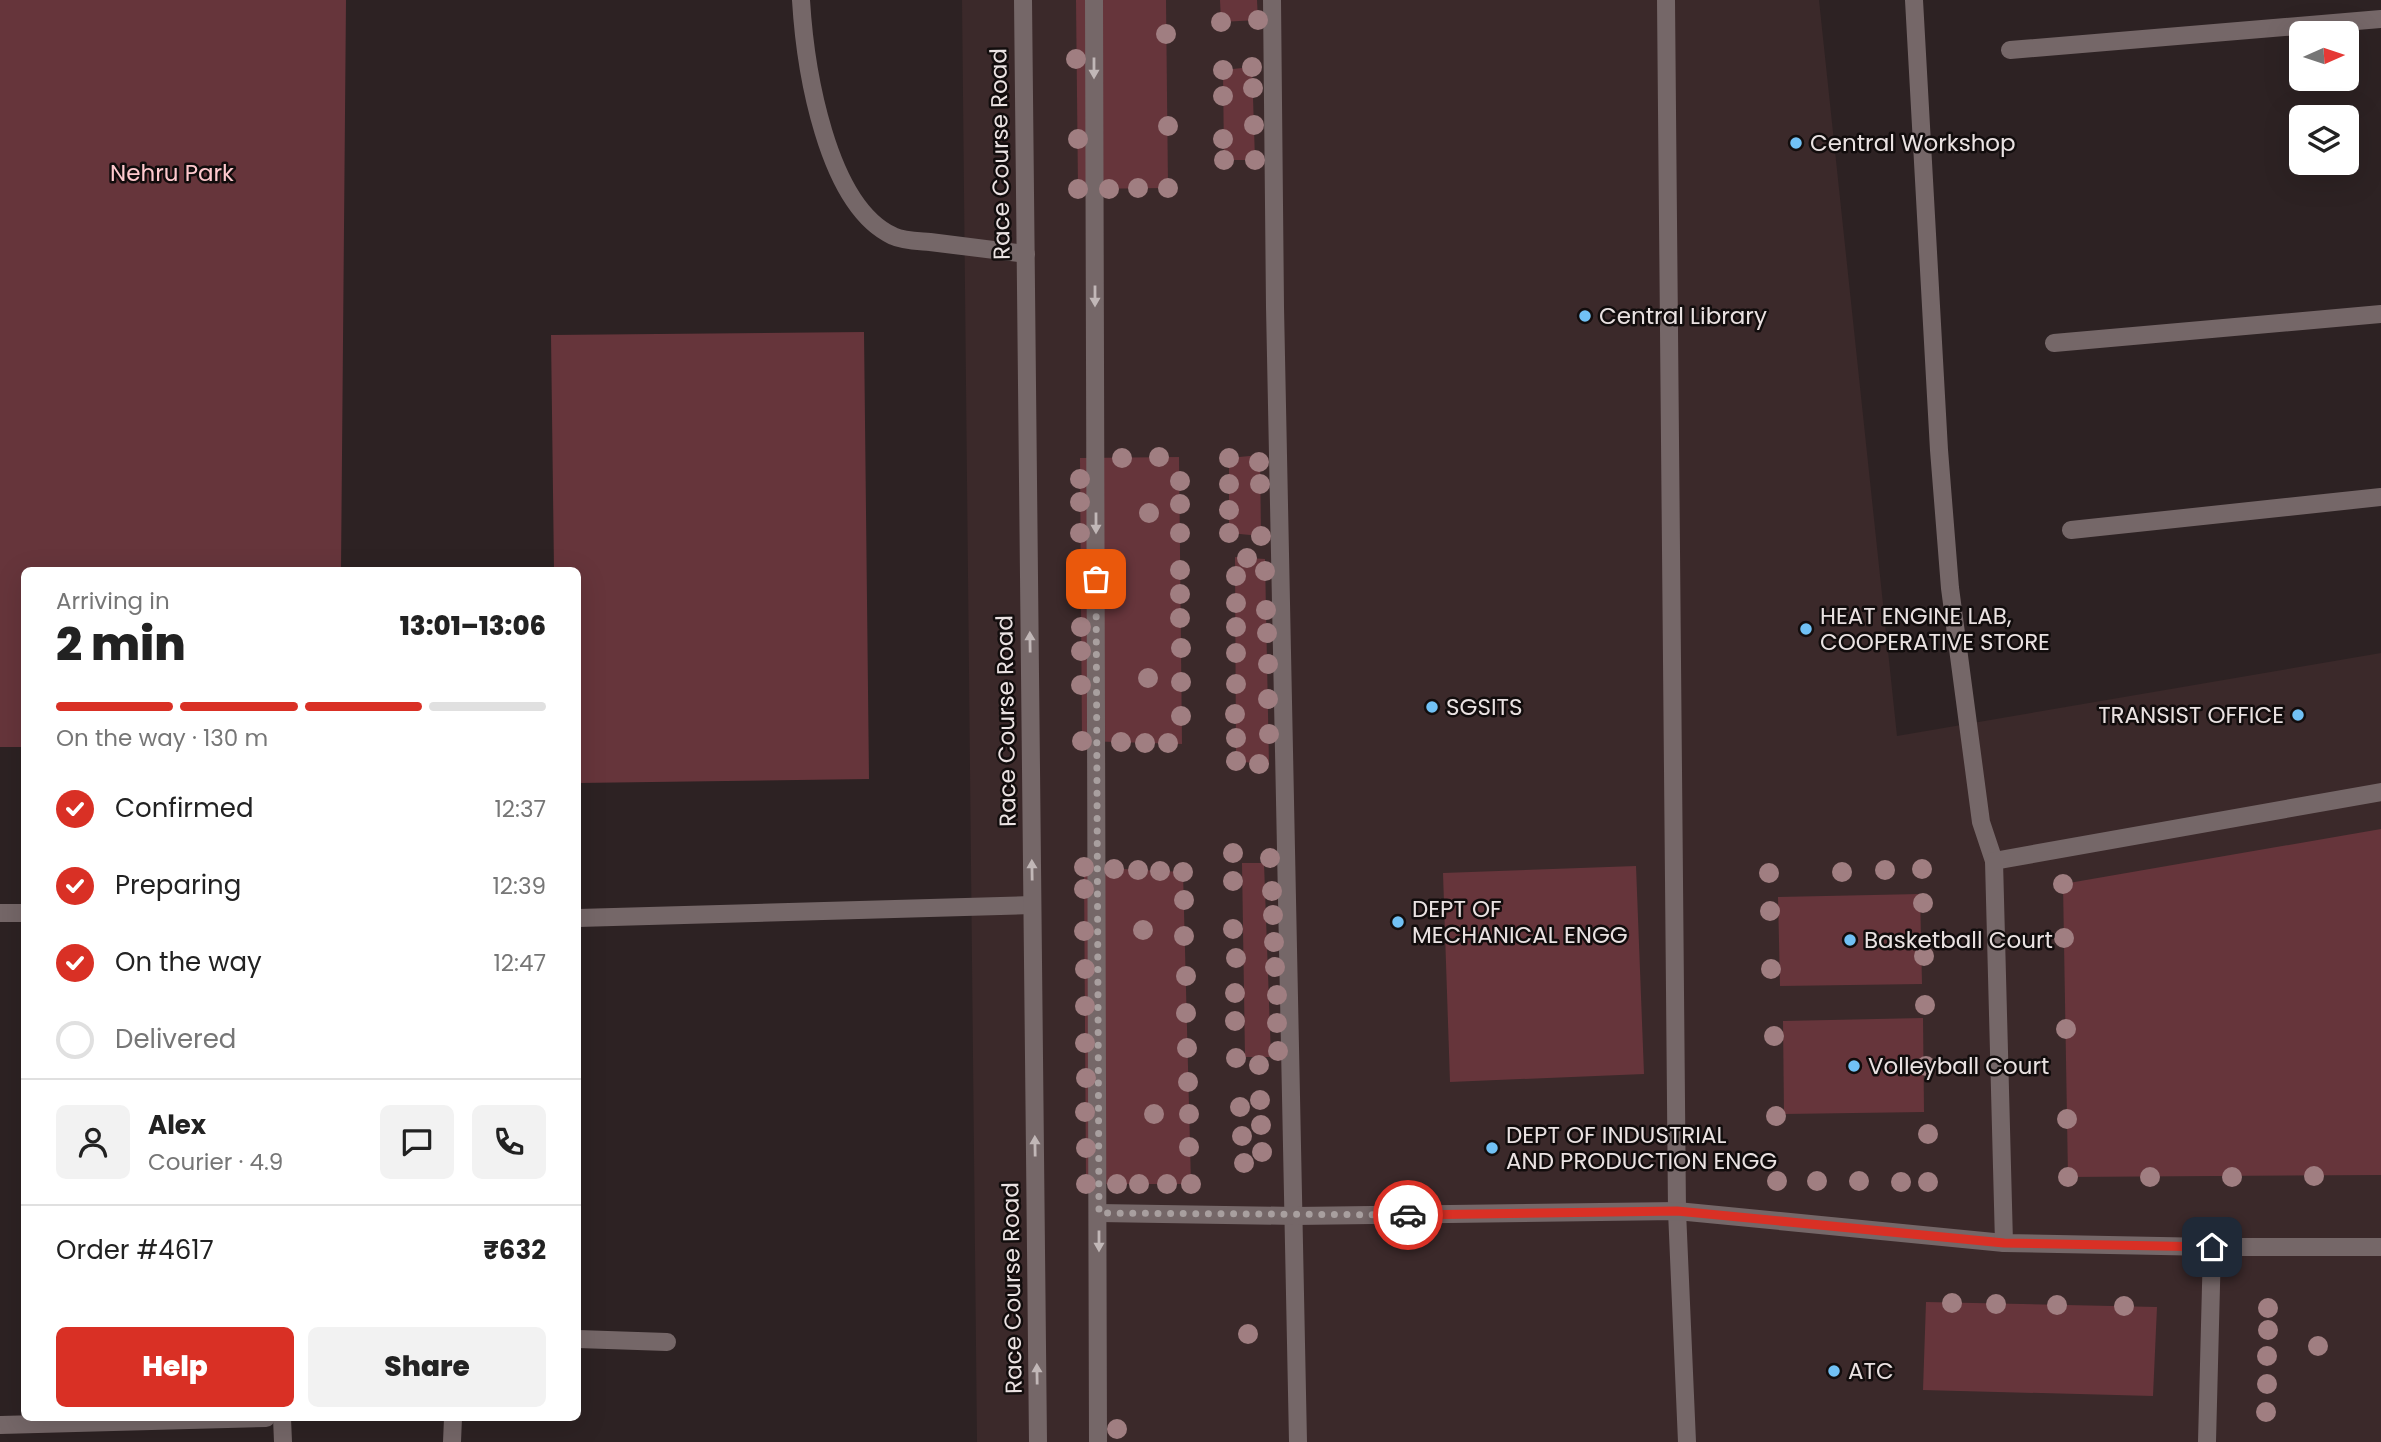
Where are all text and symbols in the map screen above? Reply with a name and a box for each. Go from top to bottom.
north arrow [2289,21,2359,91]
map controls [2289,21,2359,175]
street label: Race Course Road [982,48,1018,260]
one-way arrow [1088,57,1100,79]
button: layers [2289,105,2359,175]
place label: Central Workshop [1810,127,2016,159]
marker: Central Workshop [1788,135,1804,151]
park label: Nehru Park [110,157,234,189]
one-way arrow [1089,285,1101,307]
place label: Central Library [1599,300,1767,332]
marker: Central Library [1577,308,1593,324]
one-way arrow [1090,512,1102,534]
pin [1066,549,1126,609]
icon: bag [1077,560,1115,598]
text: Arriving in [56,585,170,617]
place label: HEAT ENGINE LAB, COOPERATIVE STORE [1820,600,2050,658]
text: 13:01–13:06 [400,608,546,644]
text: 2 min [56,612,186,676]
street label: Race Course Road [988,615,1024,827]
marker: HEAT ENGINE LAB, COOPERATIVE STORE [1798,621,1814,637]
one-way arrow [1024,631,1036,653]
place label: SGSITS [1446,691,1523,723]
marker: SGSITS [1424,699,1440,715]
place label: TRANSIST OFFICE [2098,699,2284,731]
marker: TRANSIST OFFICE [2290,707,2306,723]
text: On the way · 130 m [56,722,268,754]
icon: check [56,790,94,828]
text: Confirmed [115,790,253,826]
text: 12:37 [494,793,546,825]
one-way arrow [1026,859,1038,881]
icon: check [56,867,94,905]
text: Preparing [115,867,241,903]
text: 12:39 [492,870,546,902]
place label: DEPT OF MECHANICAL ENGG [1412,893,1628,951]
marker: DEPT OF MECHANICAL ENGG [1390,914,1406,930]
place label: Basketball Court [1864,924,2053,956]
marker: Basketball Court [1842,932,1858,948]
icon: check [56,944,94,982]
text: On the way [115,944,262,980]
text: 12:47 [493,947,546,979]
text: Delivered [115,1021,236,1057]
place label: Volleyball Court [1868,1050,2050,1082]
marker: Volleyball Court [1846,1058,1862,1074]
button: person [56,1105,130,1179]
button: chat [380,1105,454,1179]
button: phone [472,1105,546,1179]
text: Alex [148,1107,206,1143]
place label: DEPT OF INDUSTRIAL AND PRODUCTION ENGG [1506,1119,1777,1177]
one-way arrow [1029,1135,1041,1157]
marker: DEPT OF INDUSTRIAL AND PRODUCTION ENGG [1484,1140,1500,1156]
text: Courier · 4.9 [148,1146,283,1178]
courier [1373,1180,1443,1250]
street label: Race Course Road [994,1182,1030,1394]
icon: car [1389,1196,1427,1234]
pin [2182,1217,2242,1277]
icon: home [2193,1228,2231,1266]
one-way arrow [1093,1230,1105,1252]
text: Order #4617 [56,1232,214,1268]
text: ₹632 [483,1232,546,1268]
button: Help [56,1327,294,1407]
button: Share [308,1327,546,1407]
place label: ATC [1848,1355,1894,1387]
one-way arrow [1031,1363,1043,1385]
marker: ATC [1826,1363,1842,1379]

